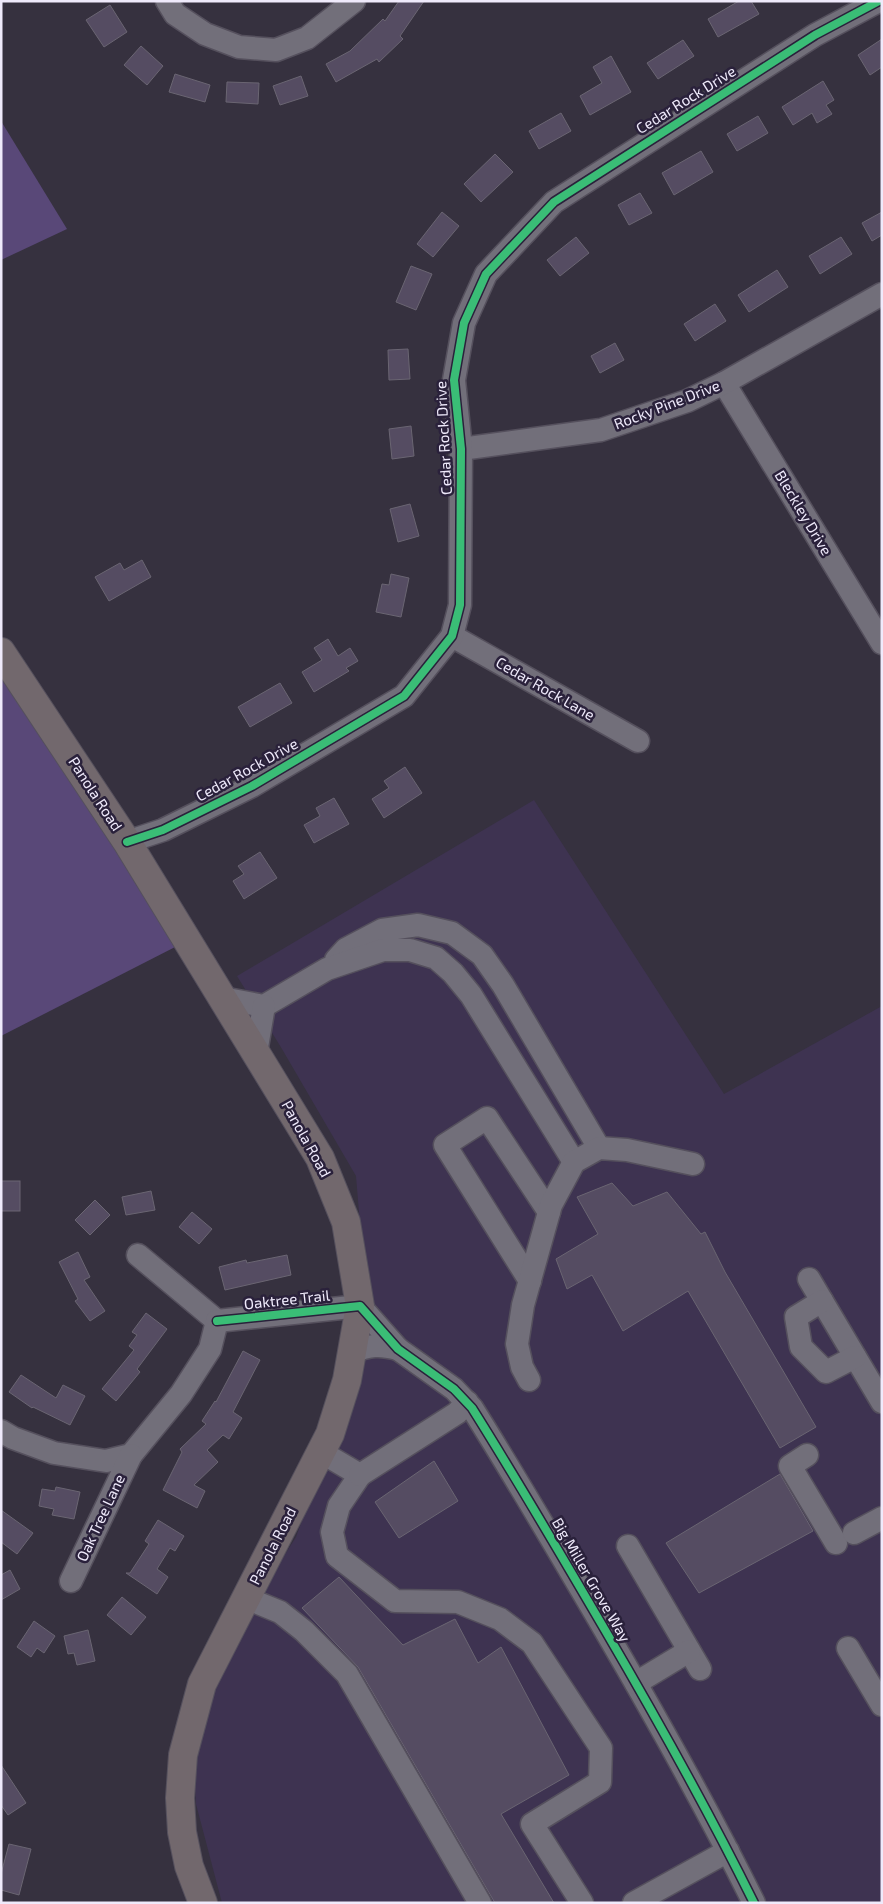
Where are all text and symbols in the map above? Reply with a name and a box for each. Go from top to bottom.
street label: Cedar Rock Drive [632,61,739,137]
street label: Rocky Pine Drive [611,376,722,433]
street label: Cedar Rock Drive [431,381,455,495]
street label: Bleckley Drive [771,467,836,558]
street label: Cedar Rock Lane [493,653,598,724]
street label: Cedar Rock Drive [192,734,301,805]
street label: Panola Road [65,753,126,834]
street label: Panola Road [278,1097,335,1180]
street label: Oaktree Trail [243,1285,331,1312]
street label: Oak Tree Lane [72,1471,128,1564]
street label: Panola Road [245,1504,299,1587]
street label: Big Miller Grove Way [549,1514,635,1645]

